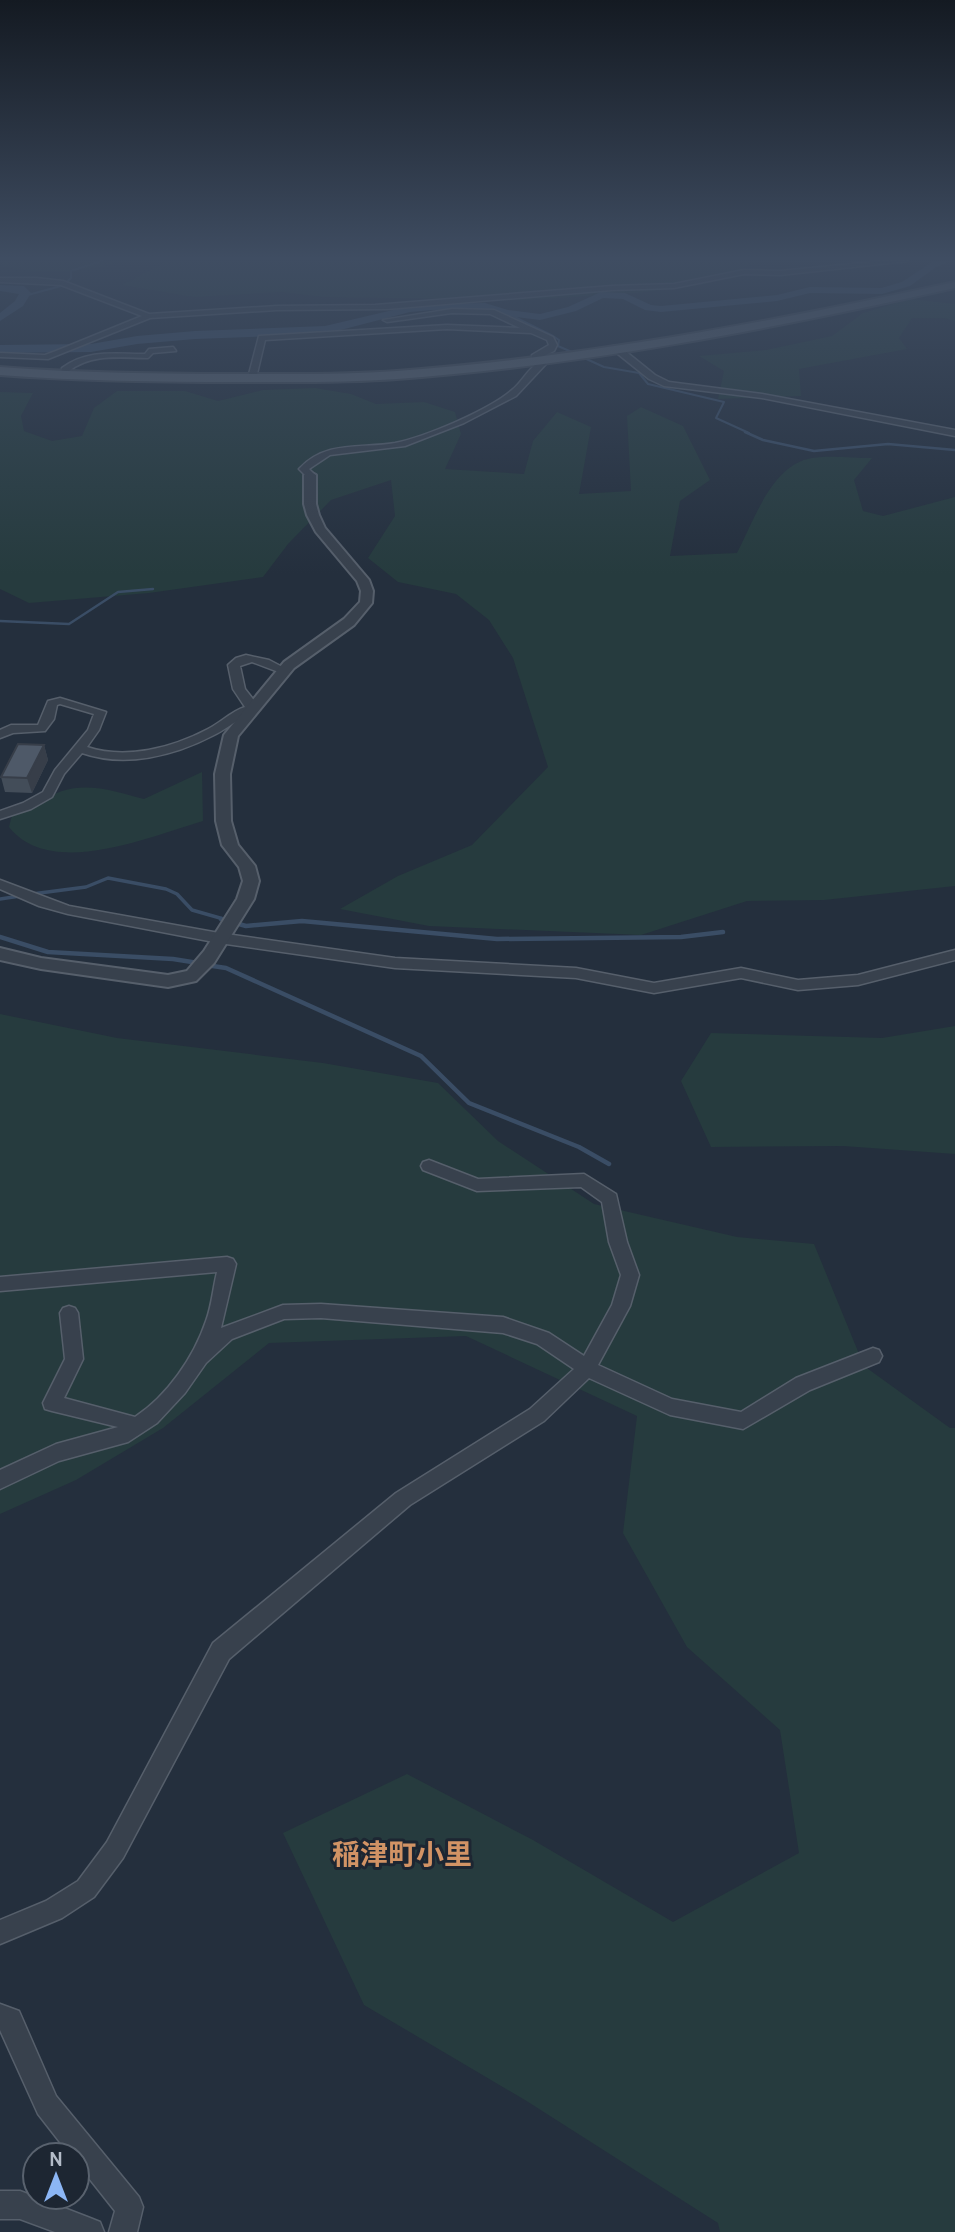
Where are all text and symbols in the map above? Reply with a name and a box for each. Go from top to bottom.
district label: 稲津町小里 [332,1837,472,1871]
north arrow [21,2141,91,2211]
text: N [49,2148,63,2171]

